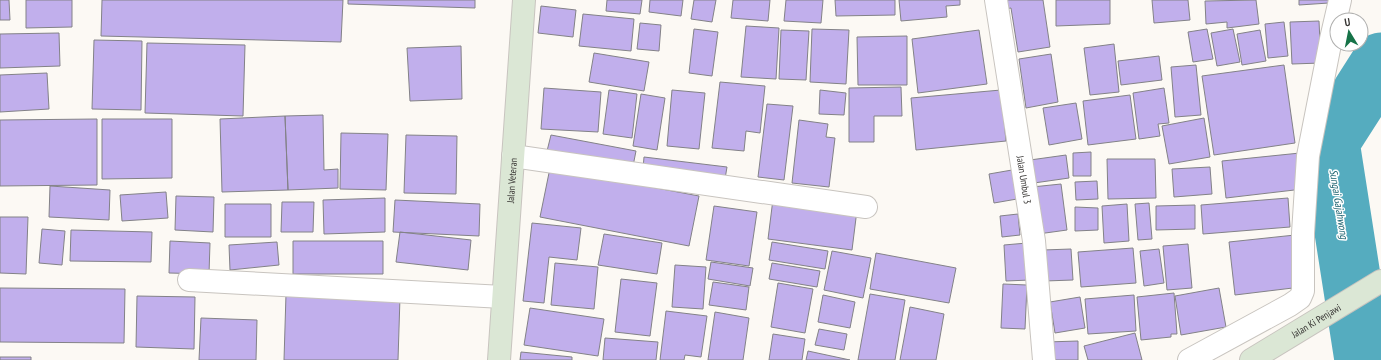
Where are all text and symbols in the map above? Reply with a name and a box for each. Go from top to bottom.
north arrow [1329,12,1369,52]
text: U [1343,15,1352,30]
street label: Jalan Umbul 3 [1013,154,1034,205]
street label: Jalan Veteran [504,157,520,205]
water label: Sungai Gajahwong [1327,168,1352,241]
street label: Jalan Ki Penjawi [1288,301,1343,341]

